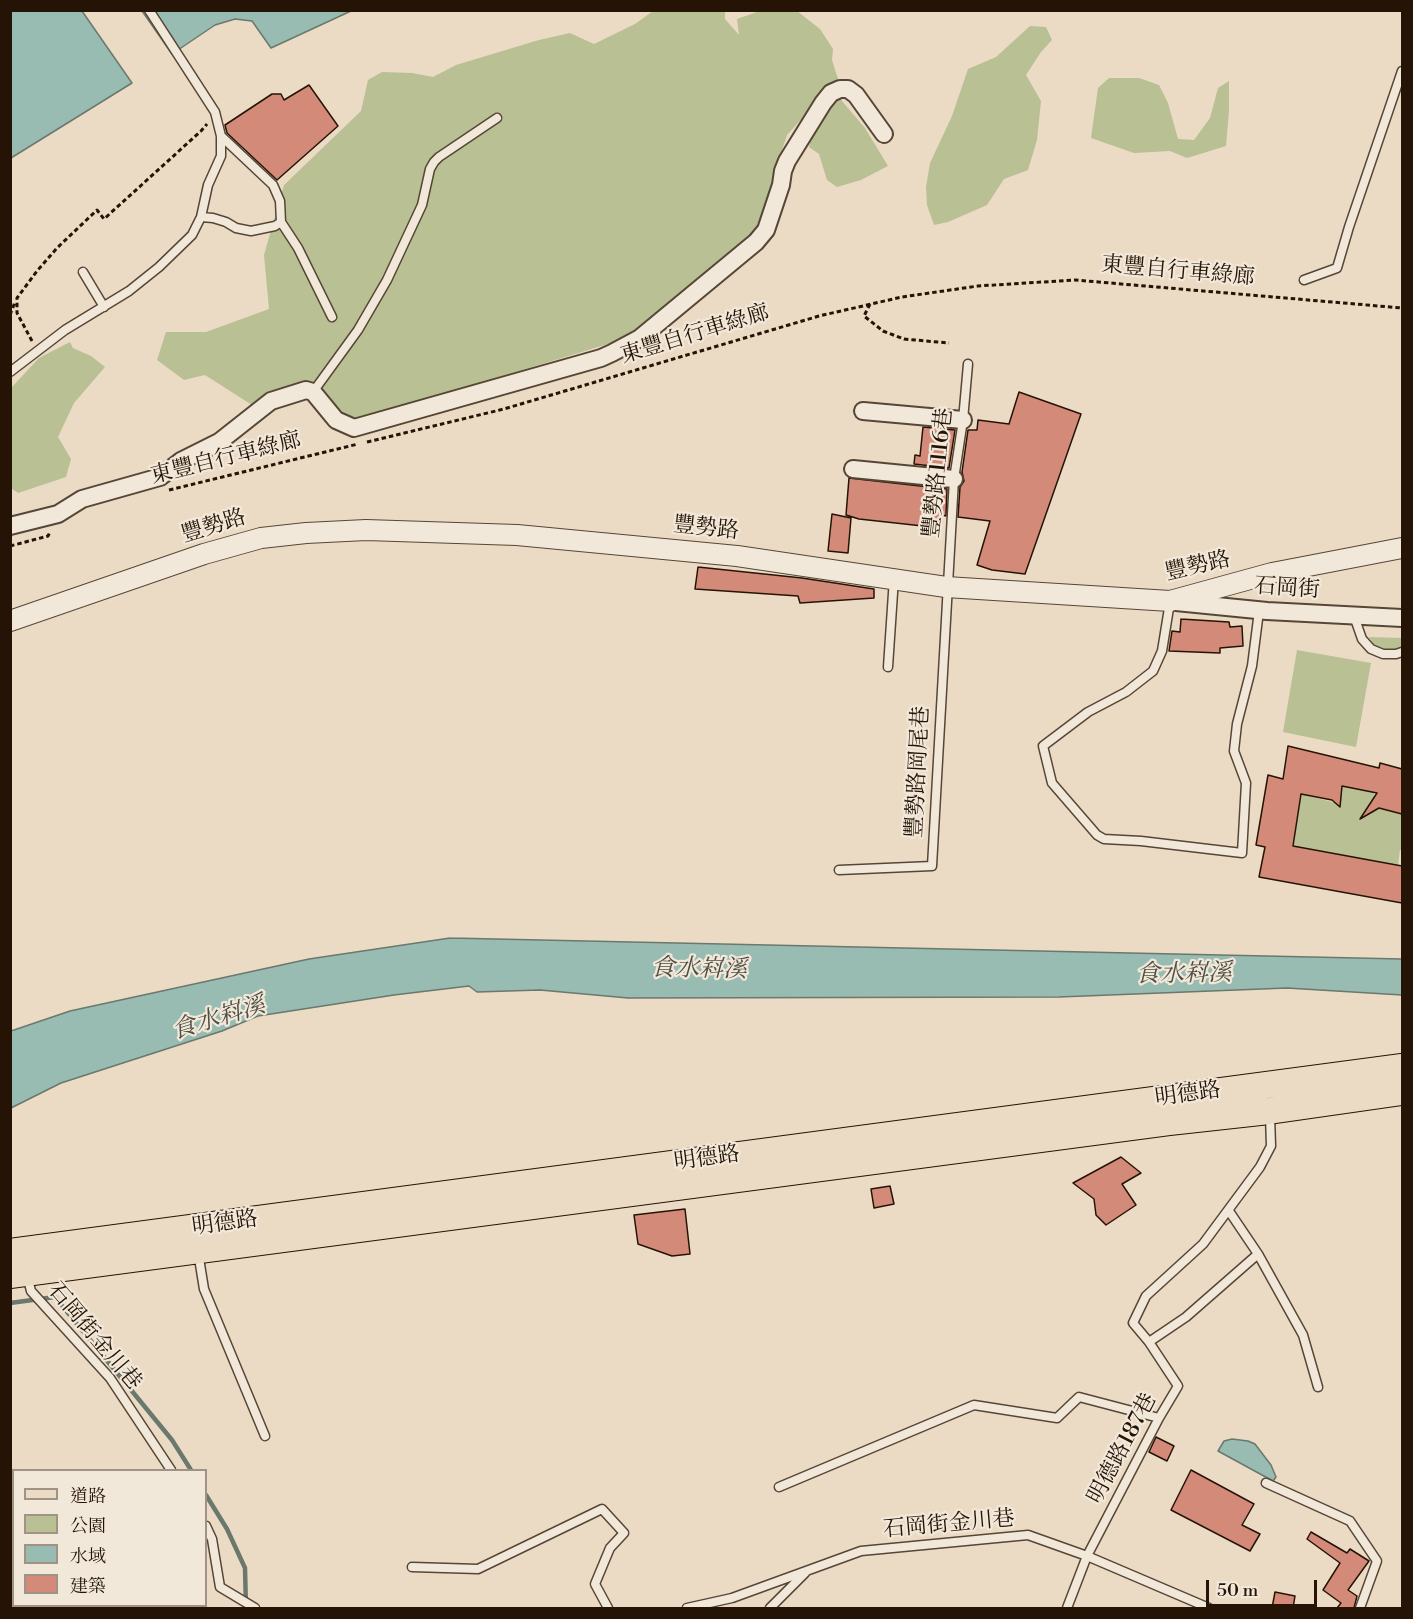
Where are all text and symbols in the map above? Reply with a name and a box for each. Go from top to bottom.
street label: 東豐自行車綠廊 [1100,252,1256,292]
street label: 東豐自行車綠廊 [618,300,772,370]
street label: 豐勢路1116巷 [919,407,959,539]
street label: 東豐自行車綠廊 [148,428,304,490]
street label: 豐勢路 [179,505,249,549]
street label: 豐勢路 [672,512,740,546]
street label: 豐勢路 [1163,547,1233,587]
street label: 石岡街 [1253,574,1321,604]
street label: 豐勢路岡尾巷 [902,705,936,839]
water label: 食水嵙溪 [651,955,747,985]
water label: 食水嵙溪 [1136,960,1232,990]
water label: 食水嵙溪 [169,991,269,1047]
street label: 明德路 [1153,1077,1223,1113]
street label: 明德路 [672,1141,742,1177]
street label: 明德路 [190,1206,260,1242]
street label: 石岡街金川巷 [41,1278,147,1396]
street label: 明德路187巷 [1083,1389,1163,1509]
legend [12,1469,207,1607]
text: 道路 [70,1485,106,1508]
street label: 石岡街金川巷 [882,1506,1016,1544]
text: 公園 [70,1515,106,1538]
text: 水域 [70,1545,106,1568]
scale bar [1209,1568,1320,1606]
text: 建築 [70,1575,106,1598]
text: 50 m [1217,1579,1258,1602]

